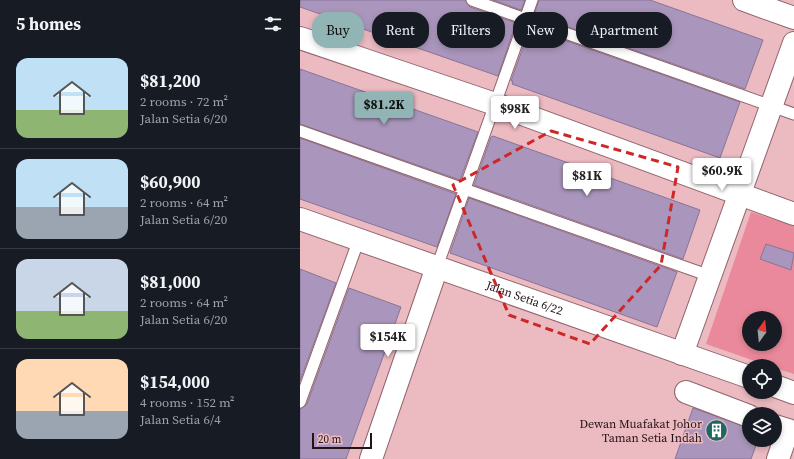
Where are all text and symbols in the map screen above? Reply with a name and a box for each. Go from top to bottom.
text: 5 homes [16,12,81,36]
chip: Buy [312,12,364,48]
chip: Rent [372,12,429,48]
chip: Filters [437,12,505,48]
chip: New [513,12,568,48]
chip: Apartment [576,12,672,48]
icon: filters [262,13,284,35]
text: $81,200 [140,69,200,93]
icon: home [48,74,96,122]
pin: $81.2K [351,92,417,126]
text: 2 rooms · 72 m² [140,93,228,110]
text: $81.2K [363,96,405,113]
pin: $98K [491,96,539,130]
text: $98K [500,100,530,117]
text: Jalan Setia 6/20 [140,110,227,127]
pin: $60.9K [689,158,755,192]
text: $60.9K [701,162,743,179]
pin: $81K [563,163,611,197]
text: $81K [572,167,602,184]
text: $60,900 [140,170,200,194]
icon: home [48,175,96,223]
text: 2 rooms · 64 m² [140,194,228,211]
text: Jalan Setia 6/20 [140,211,227,228]
text: $81,000 [140,270,200,294]
icon: home [48,275,96,323]
street label: Jalan Setia 6/22 [483,277,565,319]
text: 2 rooms · 64 m² [140,294,228,311]
text: Jalan Setia 6/20 [140,311,227,328]
north arrow [742,311,782,351]
map controls [742,311,782,447]
pin: $154K [360,324,416,358]
text: $154K [369,328,407,345]
button: locate [742,359,782,399]
text: $154,000 [140,370,210,394]
icon: home [48,375,96,423]
text: 4 rooms · 152 m² [140,394,235,411]
button: layers [742,407,782,447]
text: Jalan Setia 6/4 [140,411,221,428]
place label: Dewan Muafakat Johor Taman Setia Indah [579,416,702,446]
building icon: Dewan Muafakat Johor Taman Setia Indah [704,418,730,444]
scale bar [312,431,372,450]
text: 20 m [318,432,341,447]

